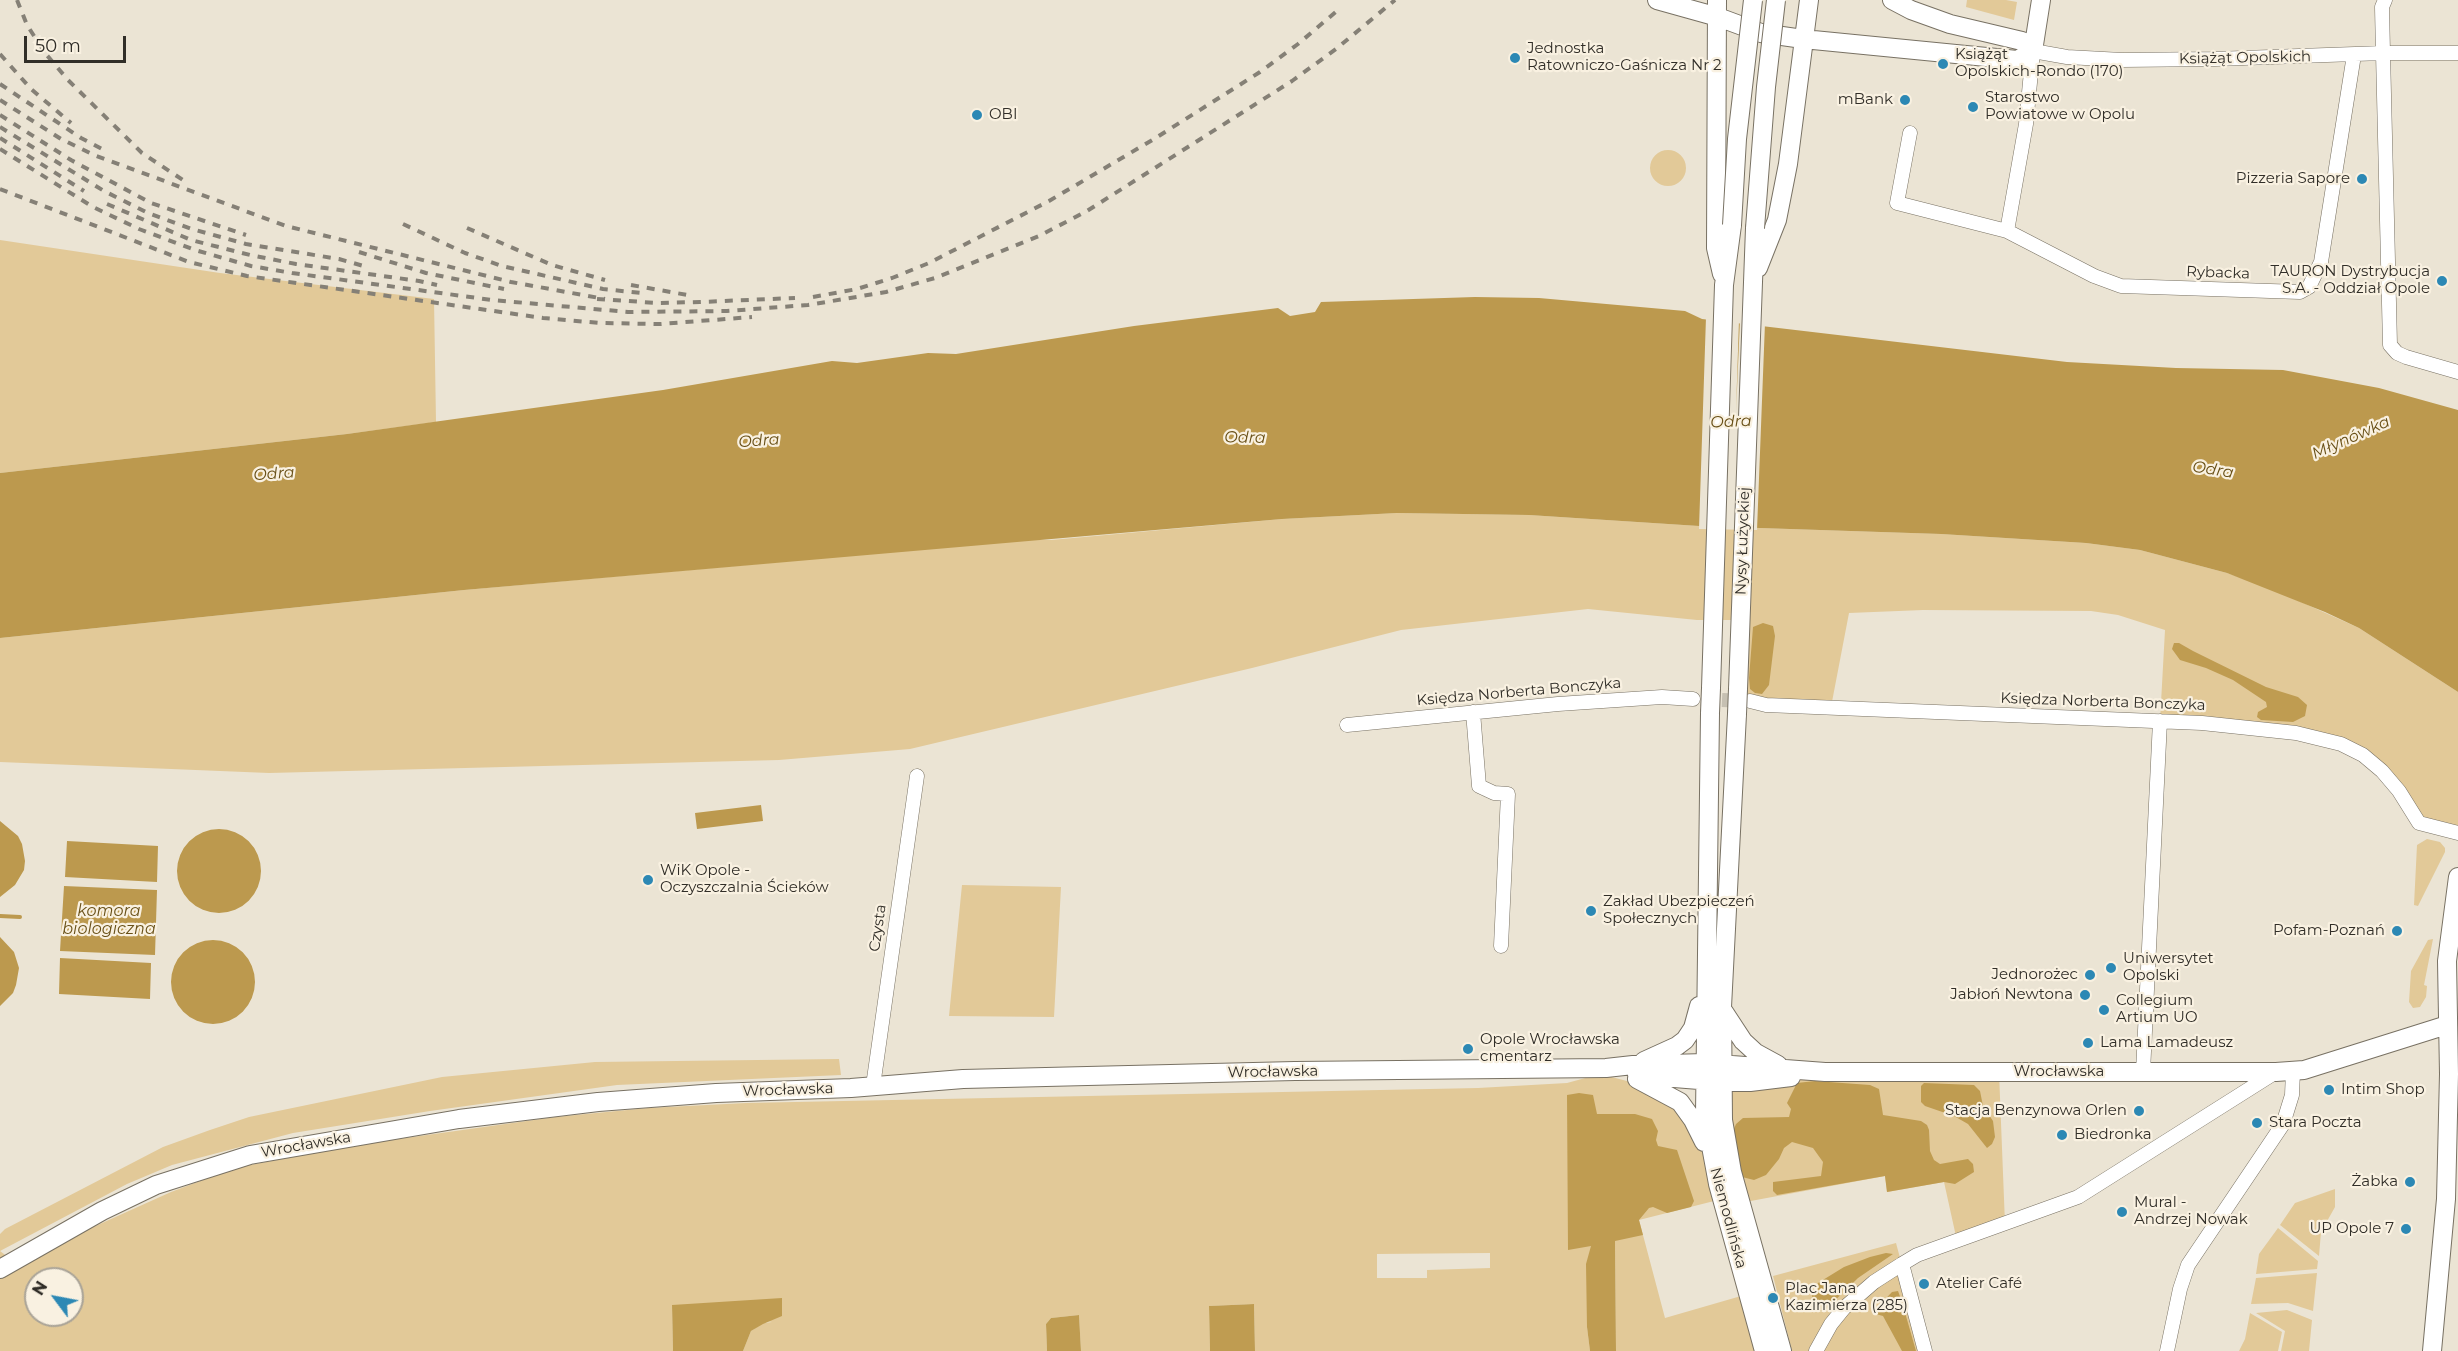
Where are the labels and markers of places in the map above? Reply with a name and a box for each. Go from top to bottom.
place label: Jednostka Ratowniczo-Gaśnicza Nr 2 [1527,40,1722,75]
place label: Książąt Opolskich-Rondo (170) [1955,46,2124,81]
marker: Jednostka Ratowniczo-Gaśnicza Nr 2 [1508,51,1522,65]
marker: Książąt Opolskich-Rondo (170) [1936,57,1950,71]
place label: Starostwo Powiatowe w Opolu [1985,89,2135,124]
place label: mBank [1838,91,1893,109]
marker: mBank [1898,93,1912,107]
marker: Starostwo Powiatowe w Opolu [1966,100,1980,114]
place label: OBI [989,106,1017,124]
marker: OBI [970,108,984,122]
place label: Pizzeria Sapore [2236,170,2350,188]
marker: Pizzeria Sapore [2355,172,2369,186]
place label: TAURON Dystrybucja S.A. - Oddział Opole [2270,263,2430,298]
marker: TAURON Dystrybucja S.A. - Oddział Opole [2435,274,2449,288]
place label: WiK Opole - Oczyszczalnia Ścieków [660,862,829,897]
marker: WiK Opole - Oczyszczalnia Ścieków [641,873,655,887]
place label: Zakład Ubezpieczeń Społecznych [1603,893,1755,928]
marker: Zakład Ubezpieczeń Społecznych [1584,904,1598,918]
place label: Pofam-Poznań [2273,922,2385,940]
marker: Pofam-Poznań [2390,924,2404,938]
place label: Uniwersytet Opolski [2123,950,2214,985]
marker: Uniwersytet Opolski [2104,961,2118,975]
place label: Jednorożec [1992,966,2078,984]
marker: Jednorożec [2083,968,2097,982]
place label: Jabłoń Newtona [1950,986,2073,1004]
marker: Jabłoń Newtona [2078,988,2092,1002]
place label: Collegium Artium UO [2116,992,2198,1027]
marker: Collegium Artium UO [2097,1003,2111,1017]
place label: Opole Wrocławska cmentarz [1480,1031,1620,1066]
place label: Lama Lamadeusz [2100,1034,2233,1052]
marker: Lama Lamadeusz [2081,1036,2095,1050]
marker: Opole Wrocławska cmentarz [1461,1042,1475,1056]
place label: Intim Shop [2341,1081,2425,1099]
marker: Intim Shop [2322,1083,2336,1097]
place label: Stacja Benzynowa Orlen [1945,1102,2127,1120]
marker: Stacja Benzynowa Orlen [2132,1104,2146,1118]
place label: Stara Poczta [2269,1114,2362,1132]
marker: Stara Poczta [2250,1116,2264,1130]
place label: Biedronka [2074,1126,2152,1144]
marker: Biedronka [2055,1128,2069,1142]
place label: Żabka [2352,1173,2398,1191]
marker: Żabka [2403,1175,2417,1189]
place label: Mural - Andrzej Nowak [2134,1194,2248,1229]
marker: Mural - Andrzej Nowak [2115,1205,2129,1219]
place label: UP Opole 7 [2309,1220,2394,1238]
marker: UP Opole 7 [2399,1222,2413,1236]
place label: Atelier Café [1936,1275,2022,1293]
marker: Atelier Café [1917,1277,1931,1291]
place label: Plac Jana Kazimierza (285) [1785,1280,1908,1315]
marker: Plac Jana Kazimierza (285) [1766,1291,1780,1305]

